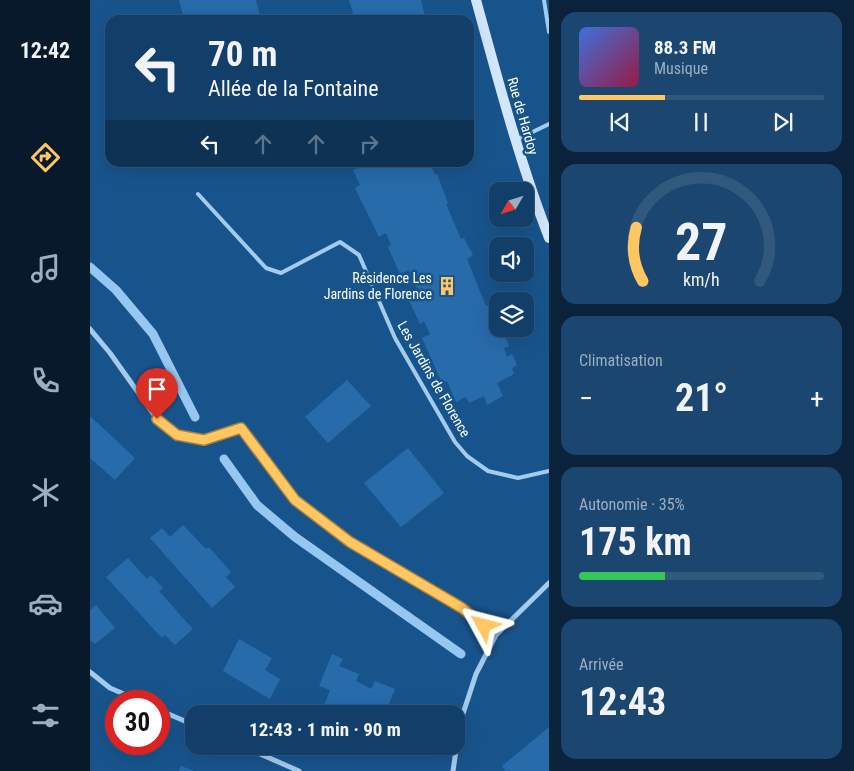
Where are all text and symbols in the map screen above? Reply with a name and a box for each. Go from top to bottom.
text: 70 m [208,34,277,75]
icon: left [125,35,190,100]
text: 88.3 FM [654,36,716,59]
text: 12:42 [20,38,70,63]
text: Musique [654,59,708,78]
street label: Rue de Hardoy [504,75,542,157]
text: Allée de la Fontaine [208,76,379,101]
icon: previous [606,108,634,136]
icon: pause [687,108,715,136]
icon: next [769,108,797,136]
icon: left [196,130,224,158]
icon: ahead [249,130,277,158]
icon: ahead [302,130,330,158]
icon: right [355,130,383,158]
icon: directions [28,140,63,175]
north arrow [489,182,534,228]
map controls [489,182,534,337]
text: 27 [675,212,728,273]
button: sound [489,237,534,282]
icon: music [28,251,63,286]
text: km/h [683,269,720,290]
place label: Résidence Les Jardins de Florence [324,270,432,302]
building icon: Résidence Les Jardins de Florence [436,275,458,297]
button: layers [489,292,534,337]
street label: Les Jardins de Florence [394,318,474,440]
text: Climatisation [579,351,663,370]
icon: phone [28,363,63,398]
pin [136,368,178,419]
icon: arrive [143,375,171,403]
text: 21° [675,376,728,420]
text: − [579,382,593,415]
text: + [810,382,824,415]
icon: climate [28,475,63,510]
text: Autonomie · 35% [579,495,685,514]
text: 175 km [579,520,692,564]
icon: car [28,586,63,621]
position arrow [457,599,509,651]
text: Arrivée [579,655,623,674]
text: 12:43 [579,680,666,724]
speed limit sign: 30 [105,690,170,755]
icon: filters [28,698,63,733]
text: 12:43 · 1 min · 90 m [249,718,401,741]

